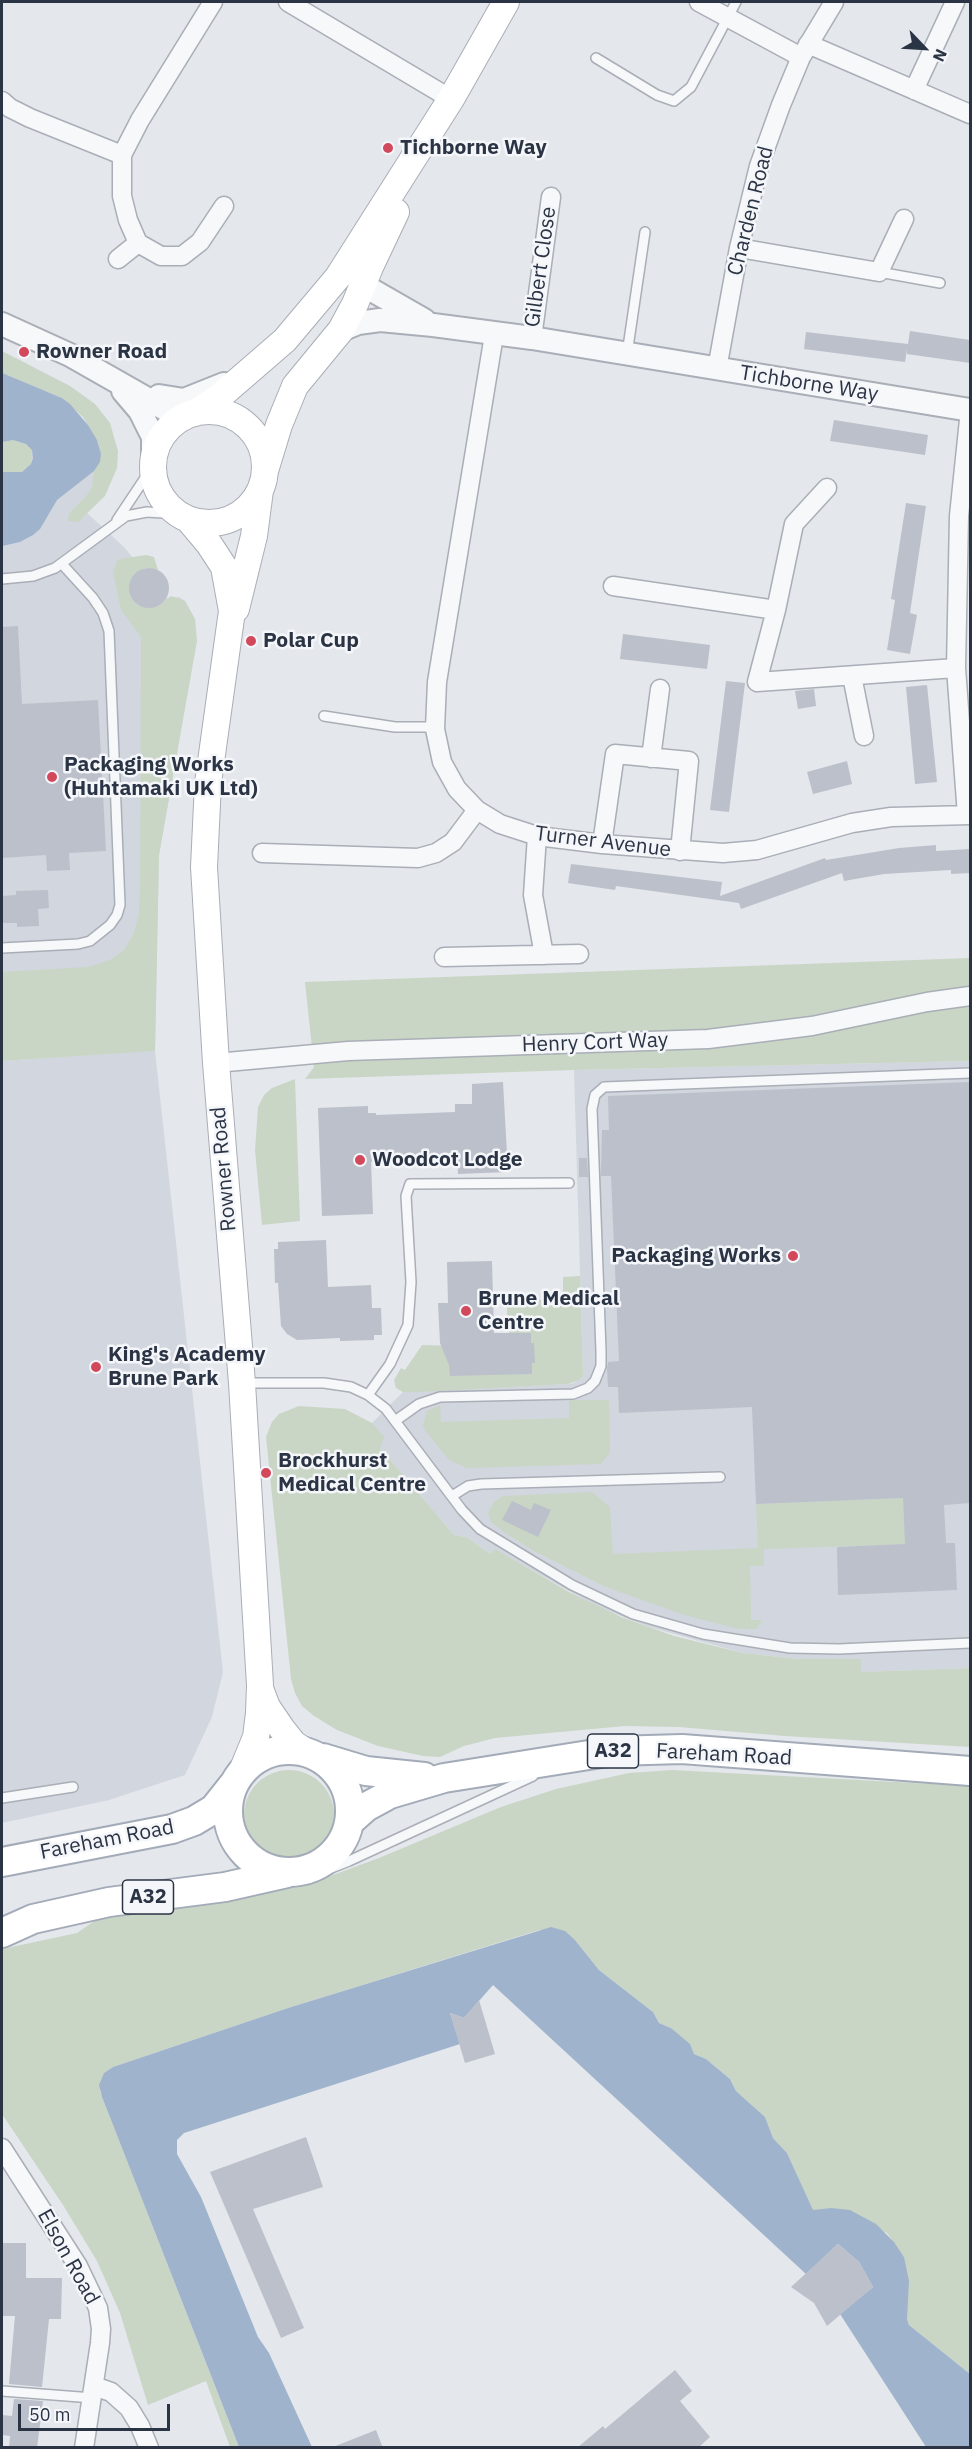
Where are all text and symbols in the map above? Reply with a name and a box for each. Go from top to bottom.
north arrow [894,18,954,78]
text: N [929,46,952,65]
place label: Tichborne Way [400,135,547,161]
marker: Tichborne Way [381,141,395,155]
street label: Charden Road [723,144,779,278]
street label: Gilbert Close [520,205,562,329]
place label: Rowner Road [36,339,167,365]
marker: Rowner Road [17,345,31,359]
street label: Tichborne Way [738,361,880,407]
place label: Polar Cup [263,628,359,654]
marker: Polar Cup [244,634,258,648]
place label: Packaging Works (Huhtamaki UK Ltd) [64,752,258,802]
marker: Packaging Works (Huhtamaki UK Ltd) [45,770,59,784]
street label: Turner Avenue [534,821,672,863]
street label: Henry Cort Way [521,1028,669,1058]
street label: Rowner Road [206,1105,242,1233]
place label: Woodcot Lodge [372,1147,523,1173]
marker: Woodcot Lodge [353,1153,367,1167]
place label: Packaging Works [611,1243,781,1269]
marker: Packaging Works [786,1249,800,1263]
place label: Brune Medical Centre [478,1286,619,1336]
marker: Brune Medical Centre [459,1304,473,1318]
place label: King's Academy Brune Park [108,1342,266,1392]
marker: King's Academy Brune Park [89,1360,103,1374]
place label: Brockhurst Medical Centre [278,1448,426,1498]
marker: Brockhurst Medical Centre [259,1466,273,1480]
road number: A32 [588,1734,638,1768]
street label: Fareham Road [655,1739,793,1771]
street label: Fareham Road [38,1815,176,1865]
road number: A32 [122,1880,174,1914]
street label: Elson Road [32,2205,104,2309]
scale bar [21,2392,172,2430]
text: 50 m [29,2403,71,2426]

